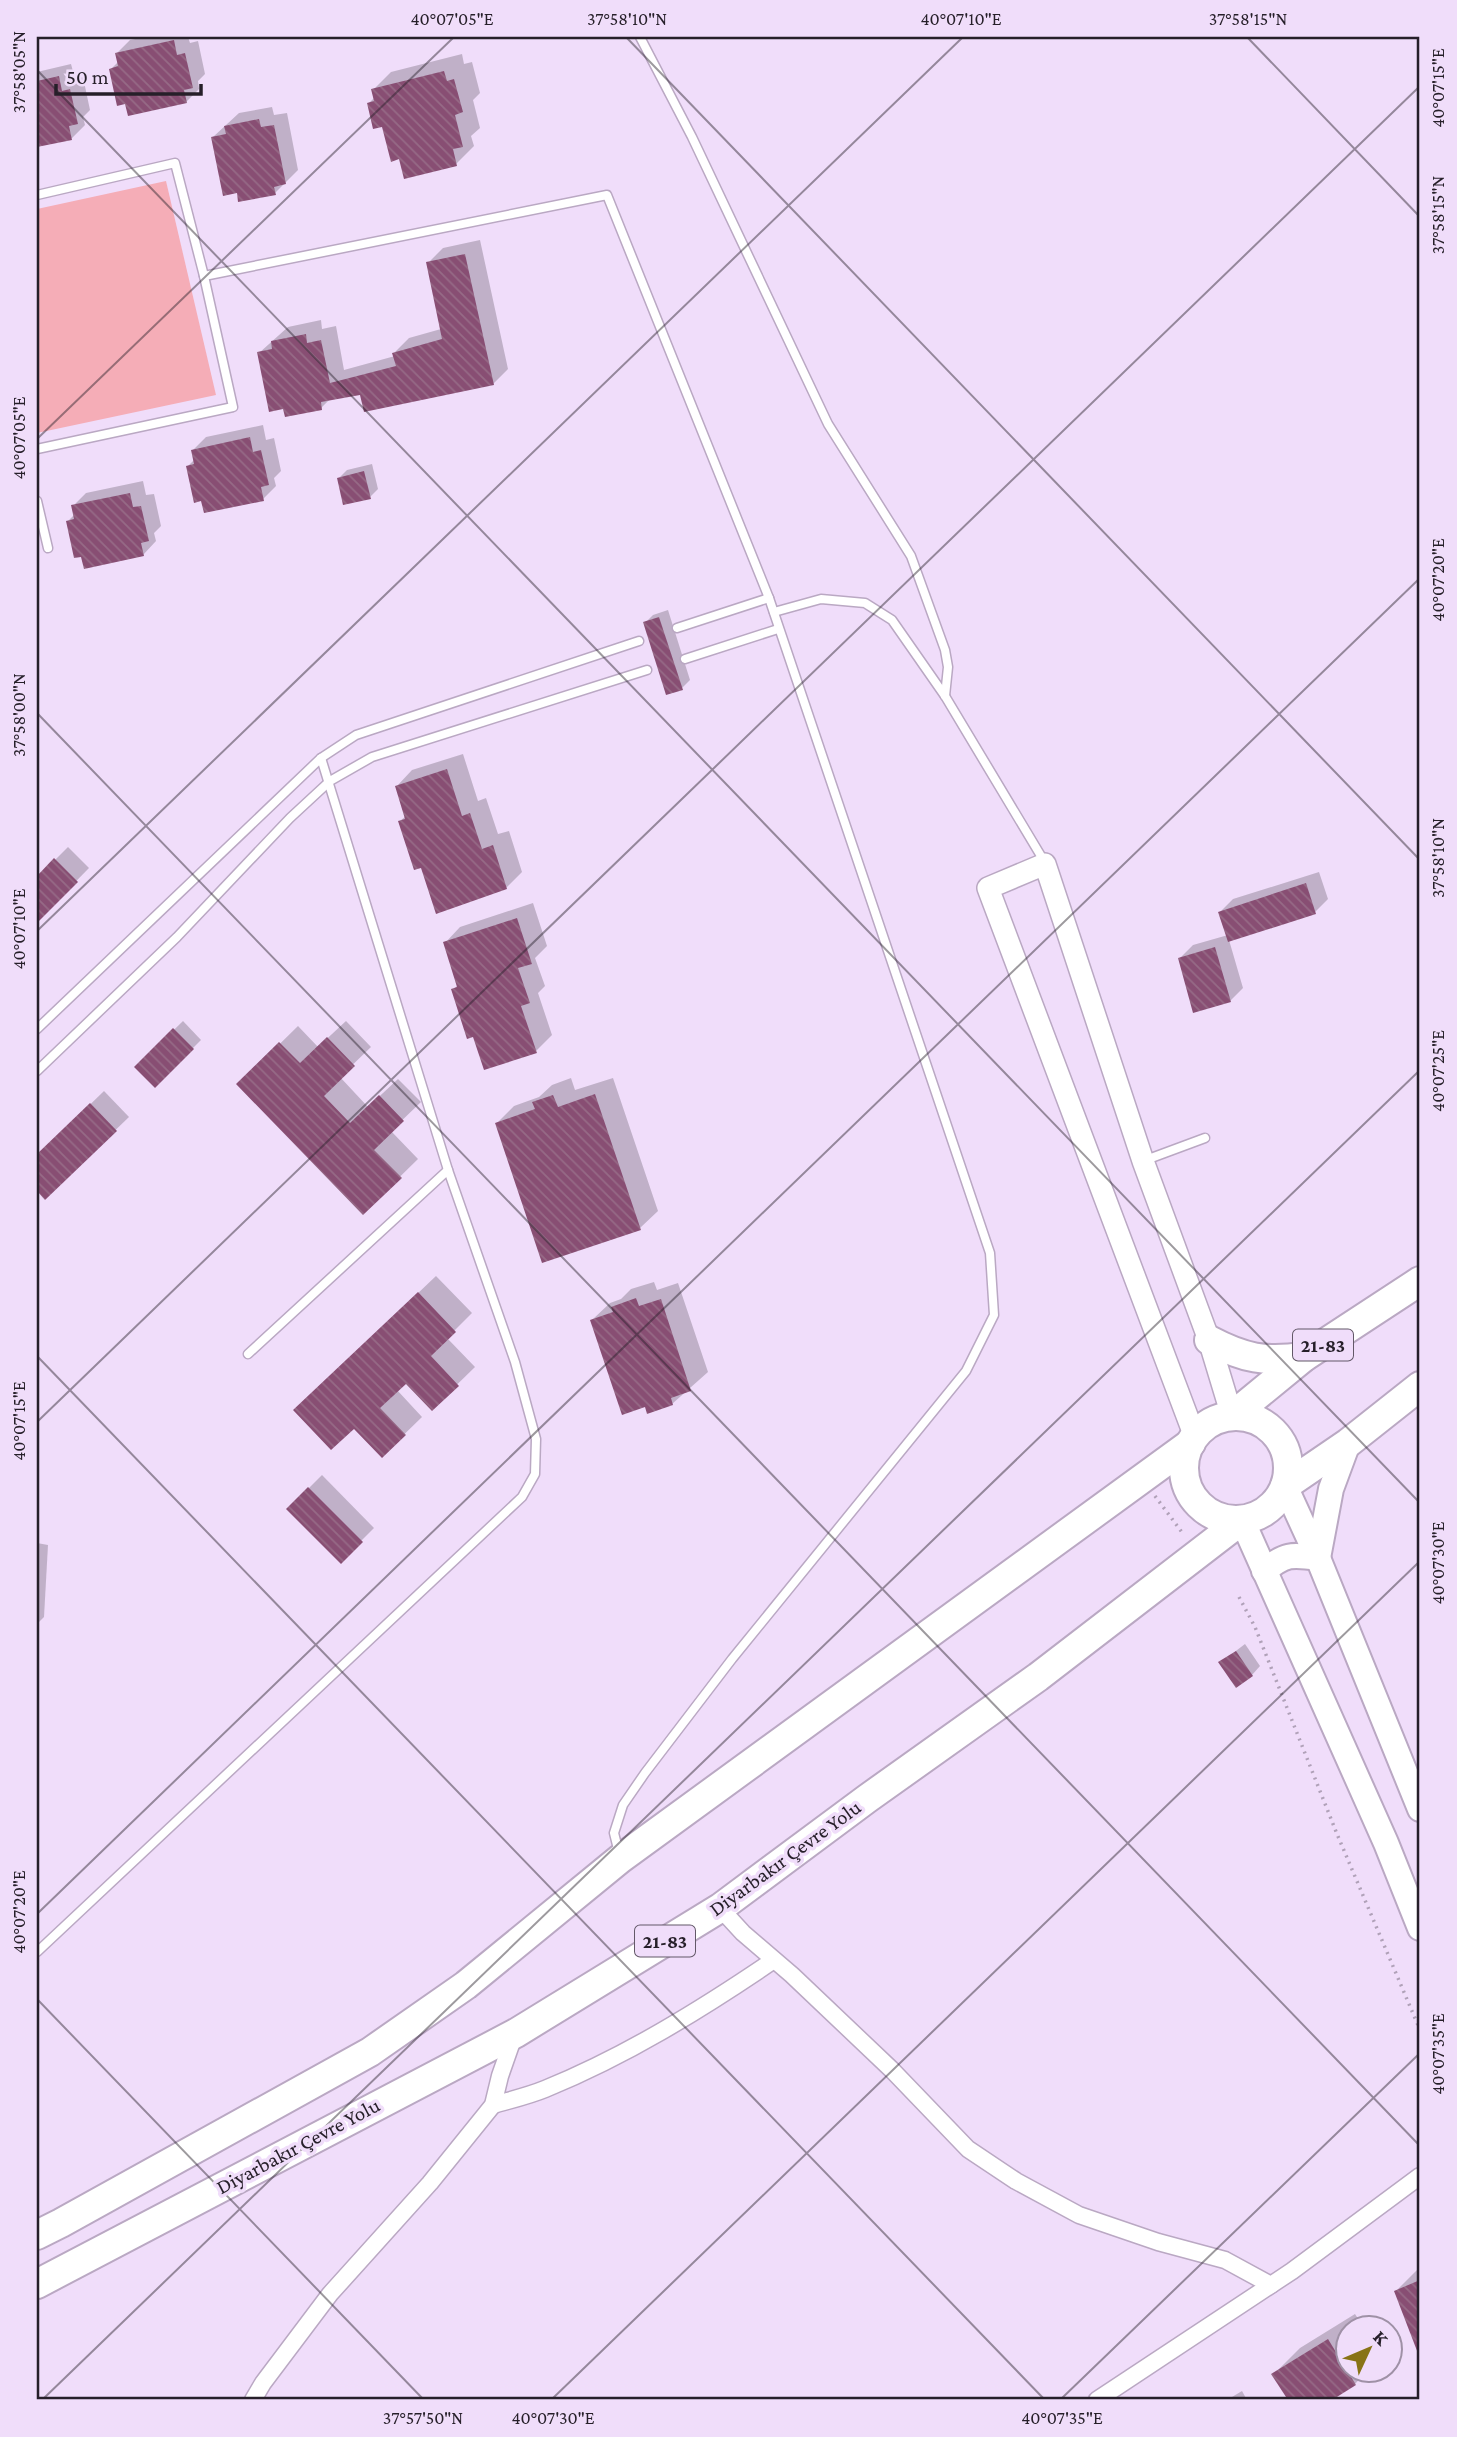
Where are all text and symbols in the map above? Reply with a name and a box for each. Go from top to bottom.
text: 40°07'05"E [410,9,494,29]
text: 37°58'10"N [587,9,667,29]
text: 40°07'10"E [920,9,1002,29]
text: 37°58'15"N [1209,9,1288,29]
text: 37°58'05"N [9,31,29,113]
text: 40°07'15"E [1428,48,1448,128]
scale bar [56,52,201,96]
text: 50 m [66,65,109,89]
text: 37°58'15"N [1428,175,1448,254]
text: 40°07'05"E [9,396,29,480]
text: 40°07'20"E [1428,538,1448,622]
text: 37°58'00"N [9,673,29,757]
text: 37°58'10"N [1428,818,1448,898]
text: 40°07'10"E [9,888,29,970]
text: 40°07'25"E [1428,1030,1448,1112]
road number: 21-83 [1293,1330,1353,1360]
text: 40°07'15"E [9,1381,29,1461]
text: 40°07'30"E [1428,1521,1448,1605]
street label: Diyarbakır Çevre Yolu [704,1795,866,1921]
text: 40°07'20"E [9,1870,29,1954]
road number: 21-83 [635,1926,695,1956]
text: 40°07'35"E [1428,2013,1448,2095]
street label: Diyarbakır Çevre Yolu [212,2093,384,2199]
north arrow [1334,2314,1404,2384]
text: K [1369,2326,1393,2350]
text: 37°57'50"N [383,2408,463,2428]
text: 40°07'30"E [511,2408,595,2428]
text: 40°07'35"E [1021,2408,1103,2428]

